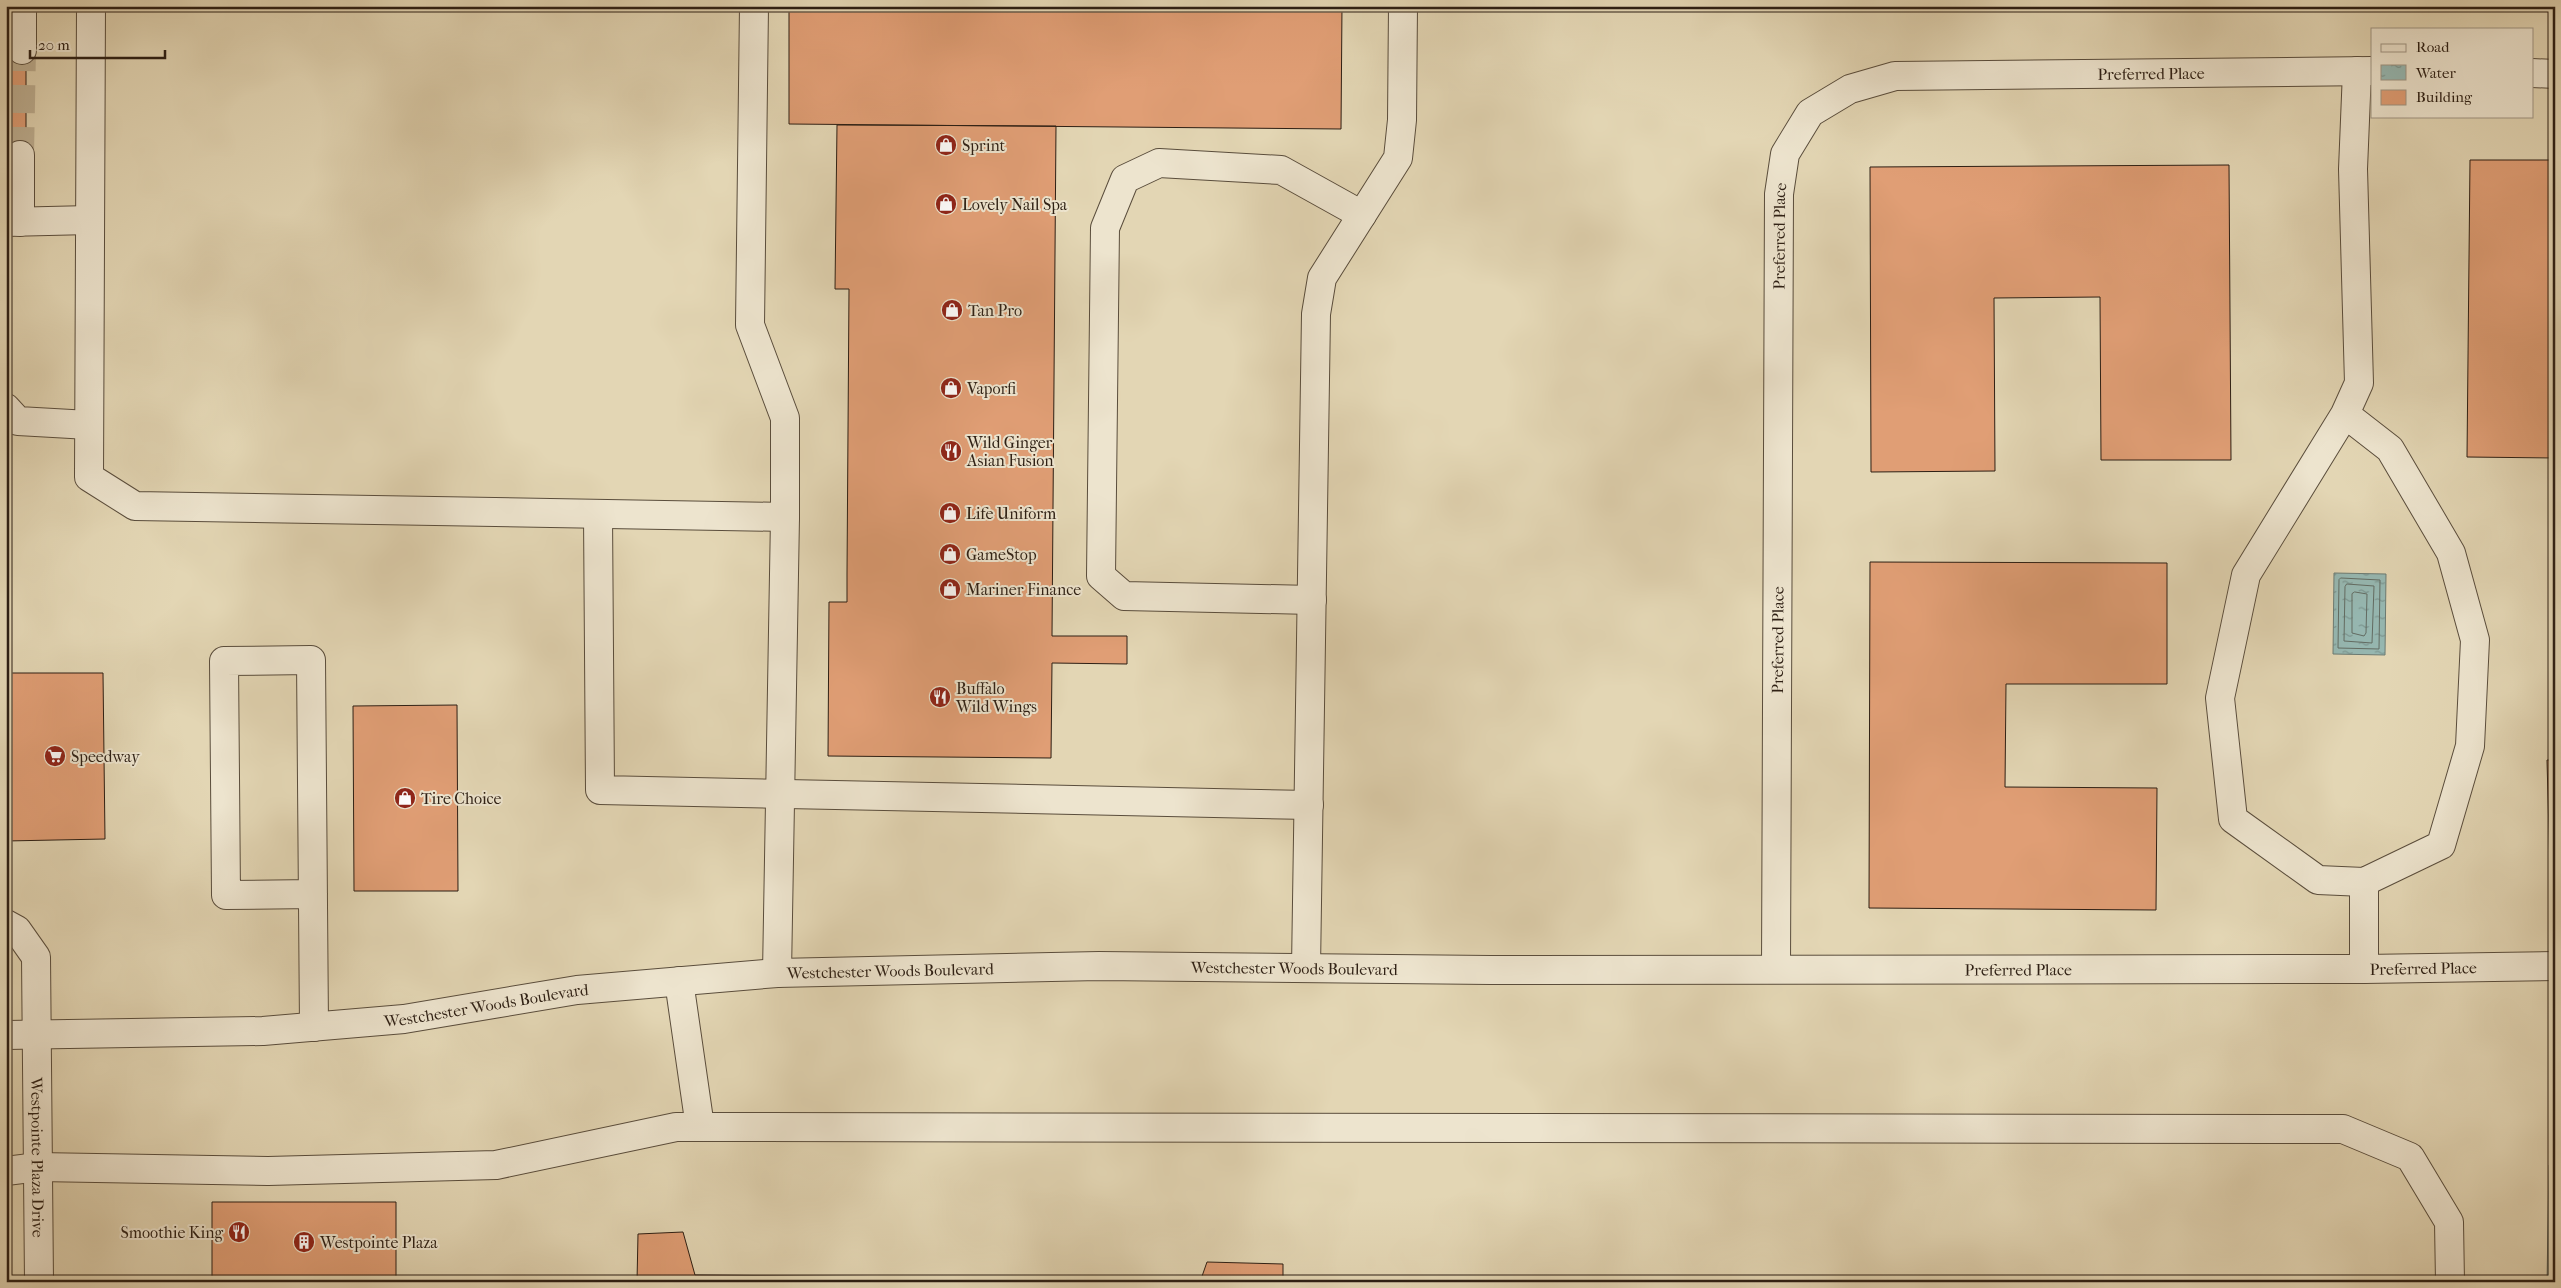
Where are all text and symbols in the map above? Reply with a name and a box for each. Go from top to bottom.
scale bar [30,28,165,60]
legend [2371,28,2534,118]
text: 20 m [38,36,70,54]
text: Road [2416,38,2450,56]
street label: Preferred Place [2097,64,2205,84]
text: Water [2415,64,2456,82]
text: Building [2416,88,2473,106]
shop icon: Sprint [934,133,958,157]
place label: Sprint [962,136,1006,155]
street label: Preferred Place [1770,181,1791,290]
shop icon: Lovely Nail Spa [934,192,958,216]
place label: Lovely Nail Spa [962,195,1068,214]
shop icon: Tan Pro [940,298,964,322]
place label: Tan Pro [968,301,1022,320]
shop icon: Vaporfi [939,376,963,400]
place label: Vaporfi [966,379,1016,398]
place label: Wild Ginger Asian Fusion [966,433,1054,470]
restaurant icon: Wild Ginger Asian Fusion [939,439,963,463]
shop icon: Life Uniform [938,501,962,525]
place label: Life Uniform [966,504,1057,523]
shop icon: GameStop [938,542,962,566]
place label: GameStop [966,545,1037,564]
shop icon: Mariner Finance [938,577,962,601]
place label: Mariner Finance [966,580,1081,599]
street label: Preferred Place [1768,586,1787,694]
place label: Buffalo Wild Wings [955,679,1037,716]
restaurant icon: Buffalo Wild Wings [928,685,952,709]
supermarket icon: Speedway [43,744,67,768]
place label: Speedway [71,747,140,766]
shop icon: Tire Choice [393,786,417,810]
place label: Tire Choice [421,789,502,808]
street label: Westchester Woods Boulevard [1190,958,1398,979]
street label: Preferred Place [2369,958,2477,979]
street label: Westchester Woods Boulevard [786,959,994,983]
street label: Preferred Place [1965,960,2072,979]
street label: Westchester Woods Boulevard [382,980,590,1031]
street label: Westpointe Plaza Drive [27,1076,48,1238]
restaurant icon: Smoothie King [227,1220,251,1244]
place label: Smoothie King [121,1223,223,1242]
building icon: Westpointe Plaza [292,1230,316,1254]
place label: Westpointe Plaza [319,1233,438,1252]

